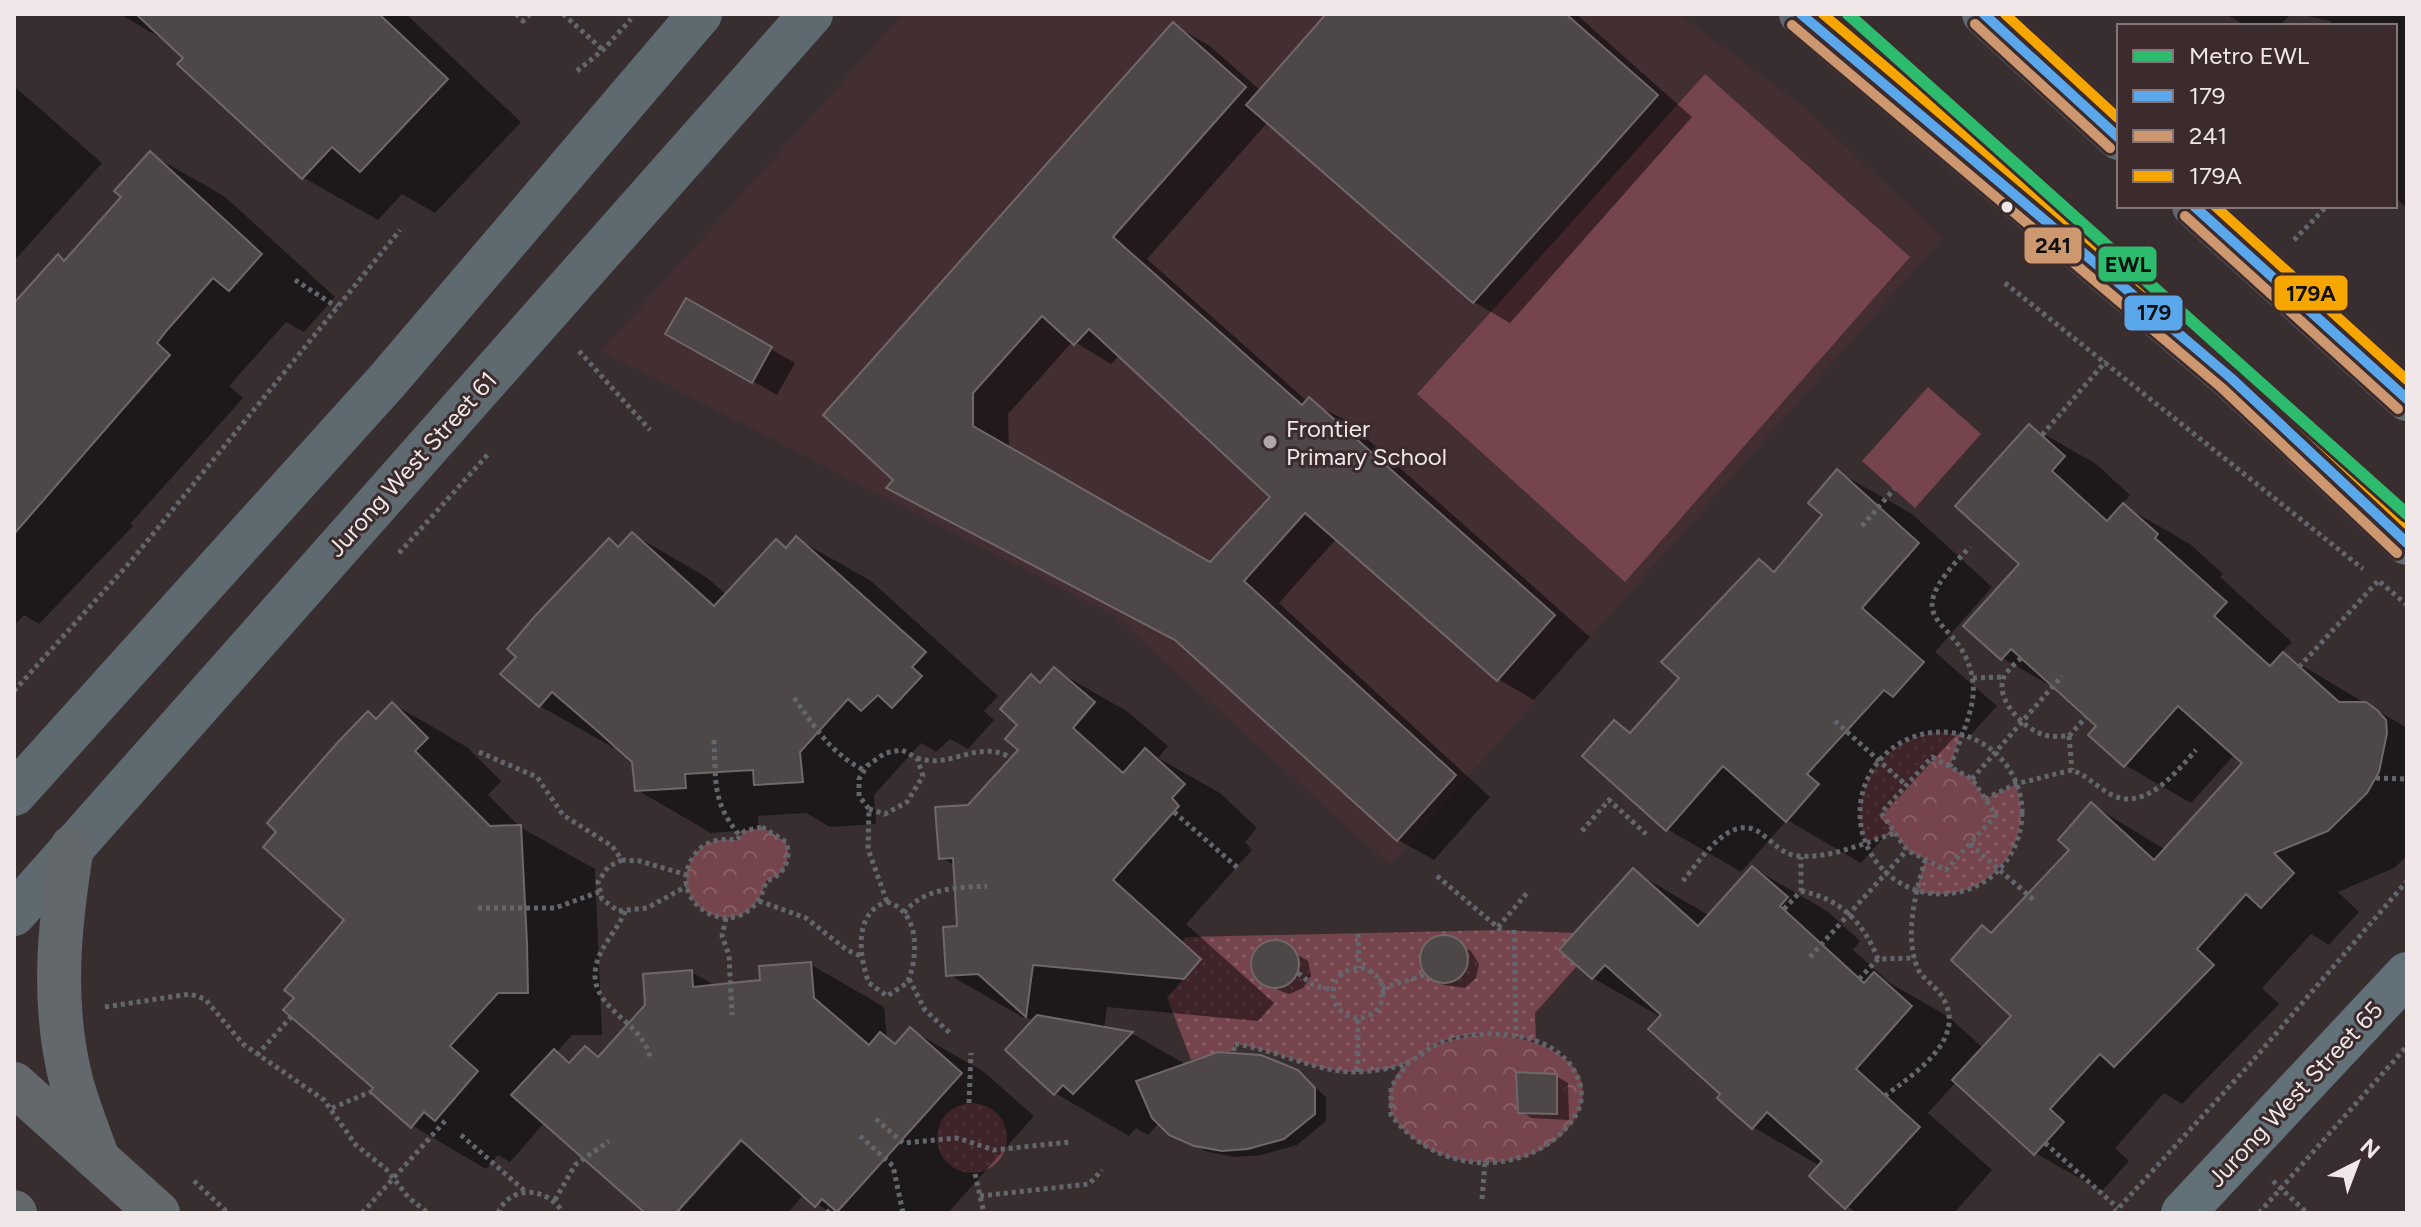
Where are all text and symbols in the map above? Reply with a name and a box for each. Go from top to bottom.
legend [2117,24,2397,208]
text: Metro EWL [2189,41,2310,70]
text: 179 [2189,81,2225,110]
text: 241 [2189,121,2227,150]
text: 179A [2189,161,2242,190]
unlabelled marker [1999,199,2015,215]
line badge: 241 [2023,226,2083,265]
text: 241 [2035,232,2071,259]
line badge: EWL [2097,245,2158,283]
text: EWL [2105,251,2151,278]
line badge: 179A [2273,274,2349,312]
text: 179A [2286,280,2336,307]
line badge: 179 [2123,294,2184,332]
text: 179 [2137,299,2171,326]
street label: Jurong West Street 61 [321,365,503,563]
place label: Frontier Primary School [1286,414,1447,471]
marker: Frontier Primary School [1261,433,1279,451]
street label: Jurong West Street 65 [2202,995,2388,1193]
north arrow [2317,1123,2397,1203]
text: N [2355,1133,2385,1164]

